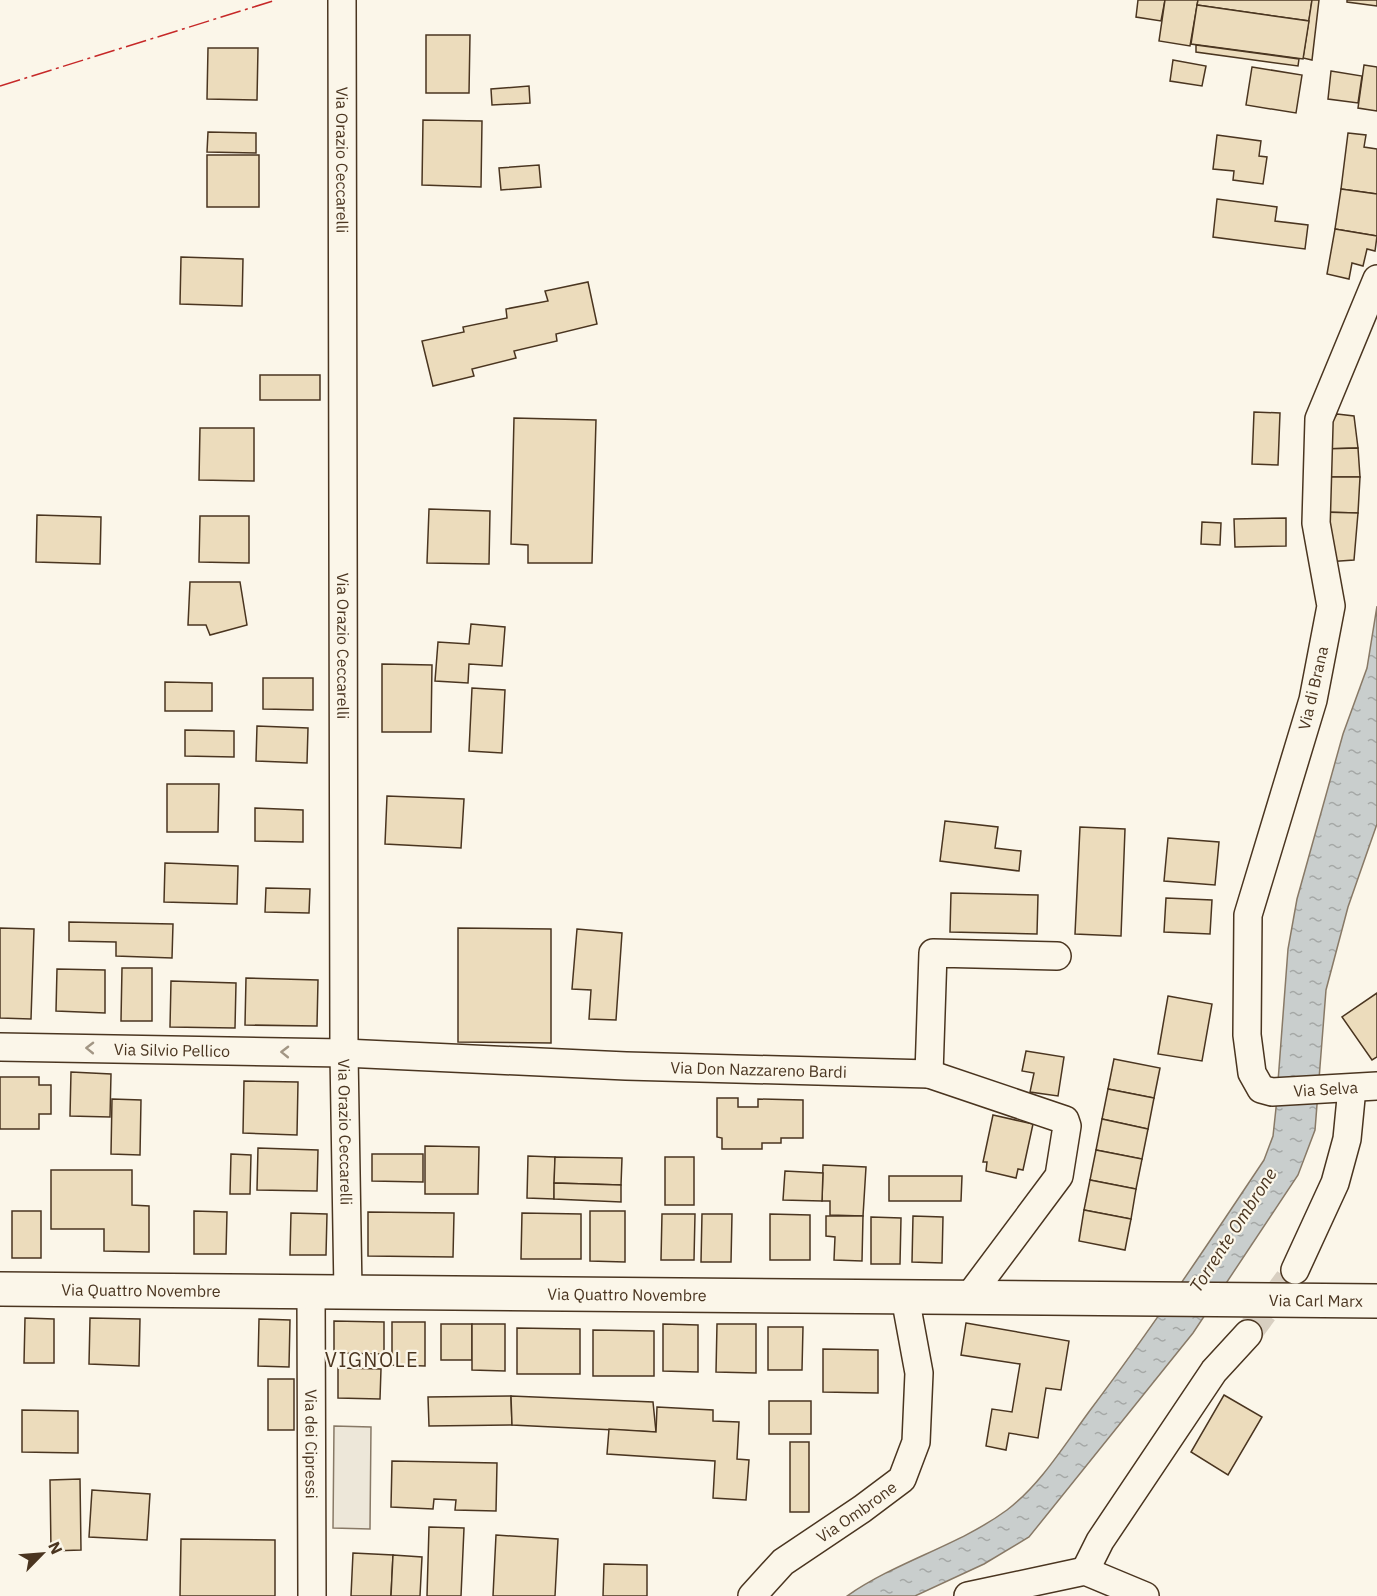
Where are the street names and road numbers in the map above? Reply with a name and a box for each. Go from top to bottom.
street label: Via Orazio Ceccarelli [332,87,352,233]
street label: Via Orazio Ceccarelli [333,573,353,719]
street label: Via di Brana [1294,644,1332,732]
street label: Via Silvio Pellico [114,1039,230,1061]
street label: Via Don Nazzareno Bardi [670,1057,847,1082]
street label: Via Orazio Ceccarelli [334,1059,357,1205]
street label: Via Selva [1293,1077,1359,1101]
street label: Via Quattro Novembre [61,1280,221,1301]
street label: Via Quattro Novembre [547,1284,707,1305]
street label: Via Carl Marx [1269,1290,1363,1311]
street label: Via dei Cipressi [301,1389,322,1499]
street label: Via Ombrone [813,1477,901,1547]

